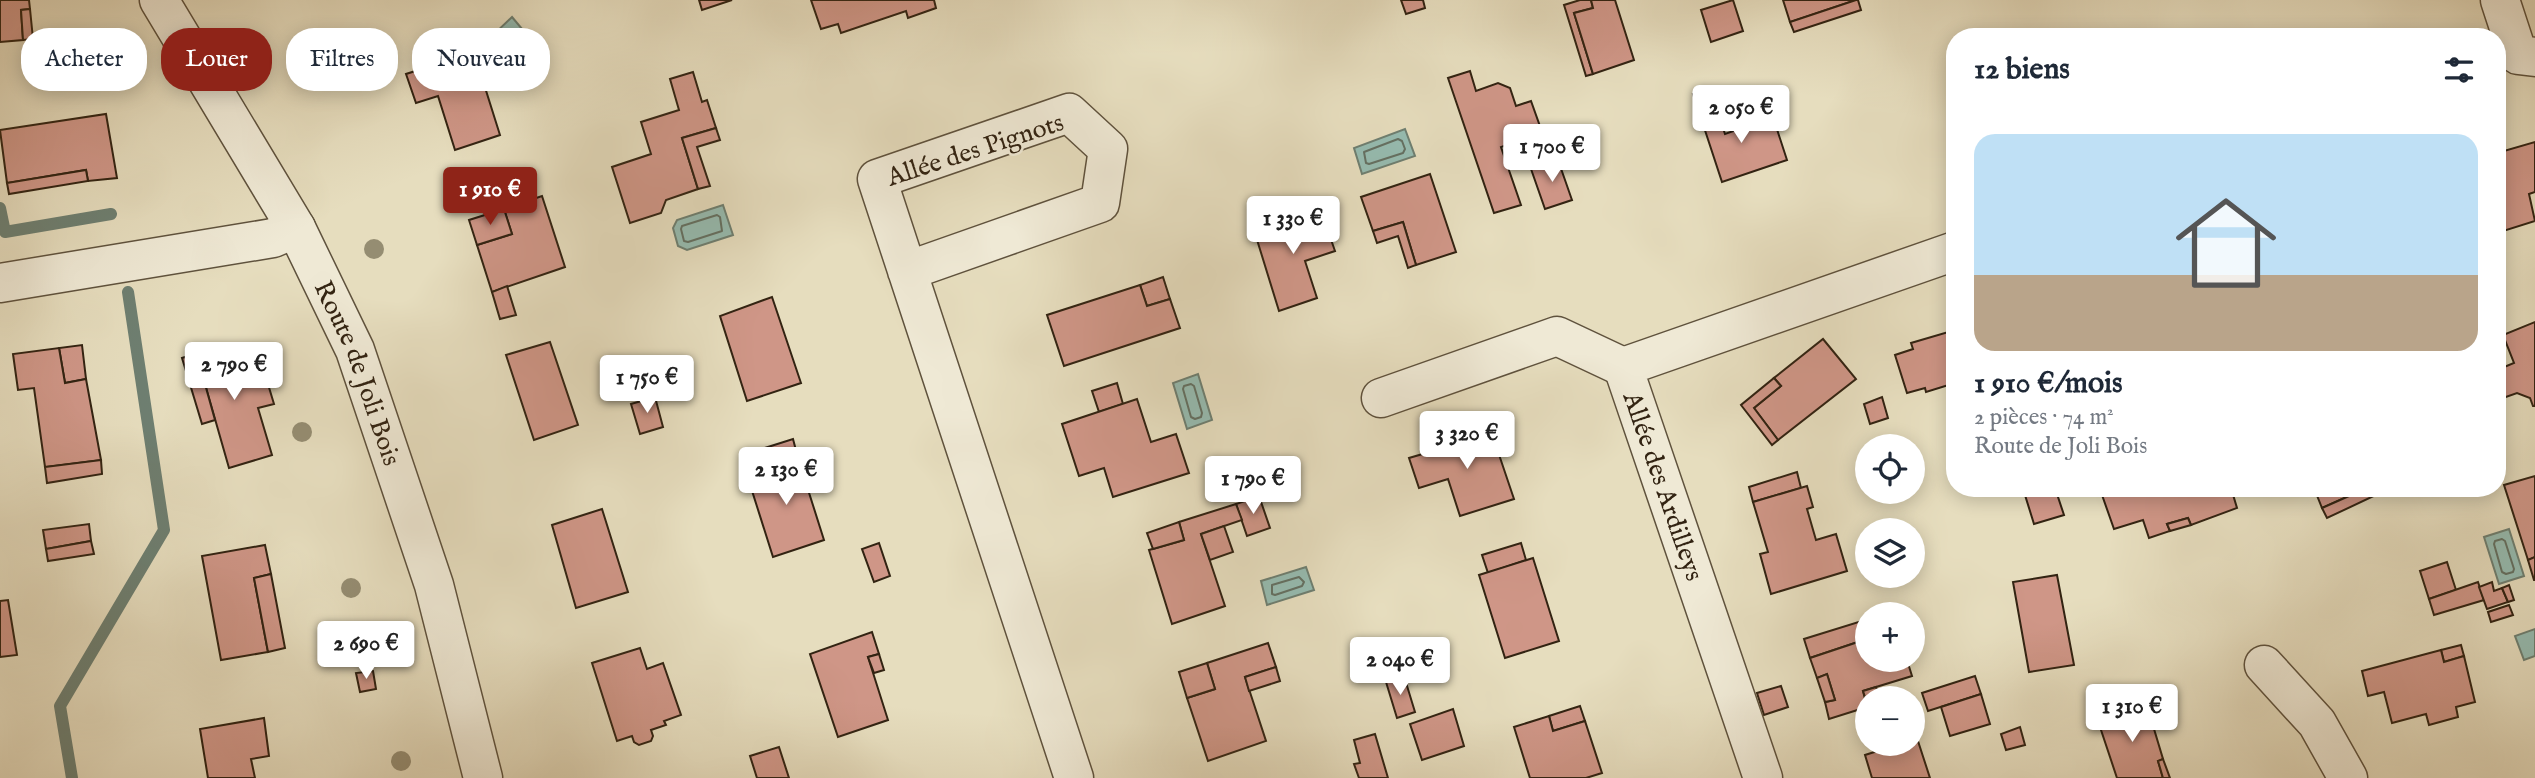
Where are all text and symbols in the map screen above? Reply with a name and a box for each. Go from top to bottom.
chip: Acheter [21,28,147,91]
chip: Louer [161,28,272,91]
chip: Filtres [286,28,398,91]
chip: Nouveau [412,28,550,91]
text: 12 biens [1974,51,2070,89]
icon: filters [2440,51,2478,89]
pin: 2 050 € [1676,86,1806,145]
text: 2 050 € [1708,93,1774,122]
street label: Allée des Pignots [882,106,1068,195]
pin: 1 700 € [1487,124,1617,184]
text: 1 700 € [1519,132,1585,161]
pin: 1 910 € [425,168,555,227]
text: 1 910 € [459,175,521,204]
icon: home [2163,180,2289,306]
pin: 1 330 € [1228,196,1358,256]
text: 1 330 € [1263,204,1323,233]
street label: Route de Joli Bois [306,276,408,470]
pin: 2 790 € [169,342,299,402]
text: 2 790 € [201,350,267,379]
pin: 1 750 € [582,356,712,415]
text: 1 750 € [616,363,678,392]
text: 1 910 €/mois [1974,365,2123,403]
street label: Allée des Ardilleys [1614,387,1710,585]
text: 2 pièces · 74 m² [1974,403,2114,432]
pin: 3 320 € [1402,412,1532,471]
text: 3 320 € [1436,419,1498,448]
text: Route de Joli Bois [1974,432,2147,461]
map controls [1855,434,1925,756]
button: locate [1855,434,1925,504]
pin: 2 130 € [721,448,851,507]
text: 2 130 € [755,455,817,484]
pin: 1 790 € [1188,456,1318,516]
text: 1 790 € [1221,464,1285,493]
button: layers [1855,518,1925,588]
button: + [1855,602,1925,672]
pin: 2 690 € [301,622,431,681]
text: 2 690 € [333,629,399,658]
pin: 2 040 € [1335,638,1465,697]
text: 2 040 € [1366,645,1434,674]
pin: 1 310 € [2067,684,2197,744]
button: − [1855,686,1925,756]
text: 1 310 € [2102,692,2162,721]

